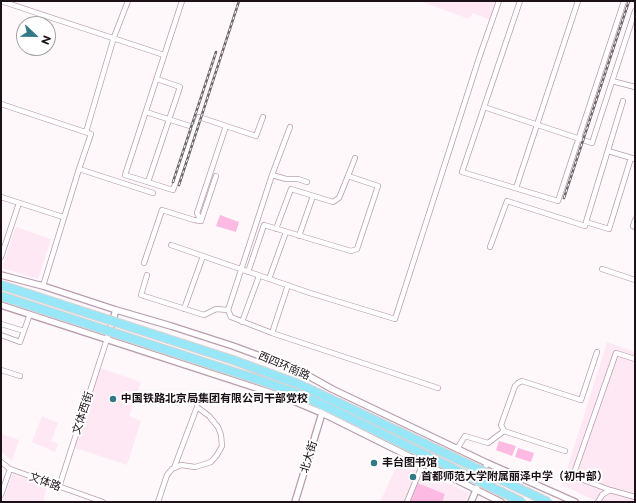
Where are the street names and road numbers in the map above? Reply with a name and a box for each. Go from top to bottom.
street label: 西四环南路 [256,349,312,383]
street label: 文体西街 [70,390,96,436]
street label: 北大街 [298,439,320,475]
street label: 文体路 [27,470,63,494]

